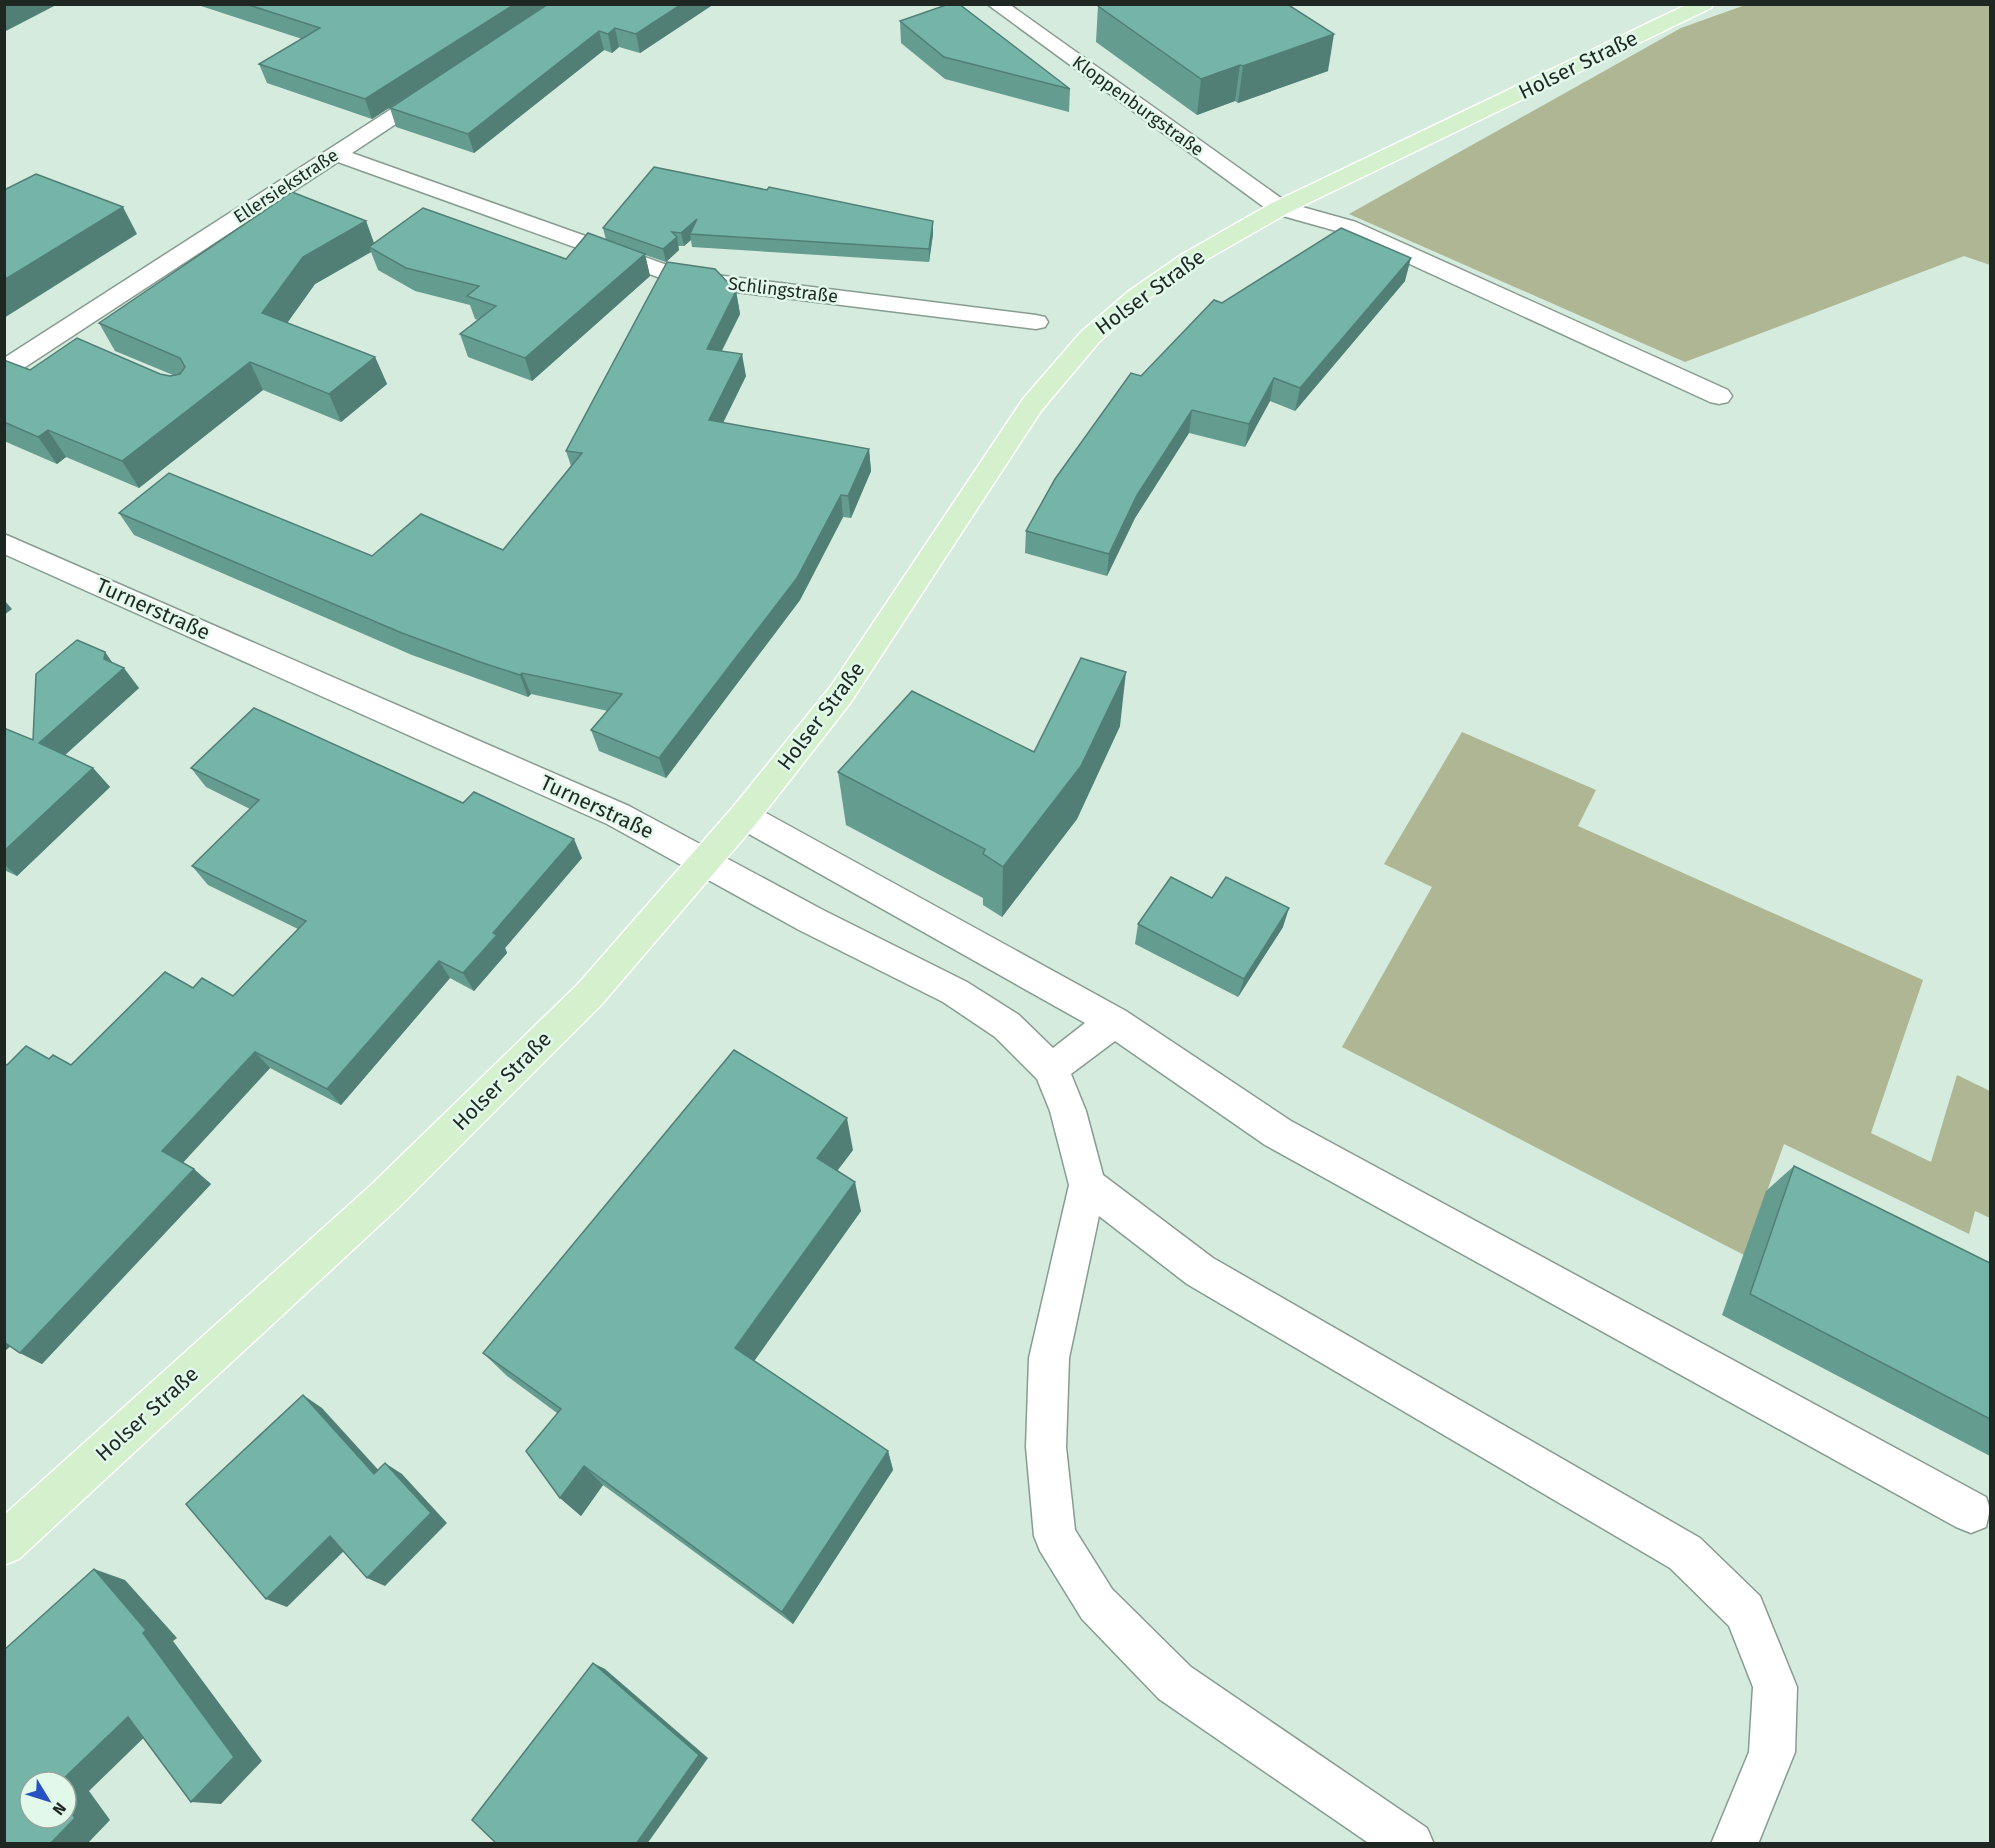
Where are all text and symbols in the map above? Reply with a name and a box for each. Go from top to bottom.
street label: Holser Straße [1514,25,1642,105]
street label: Kloppenburgstraße [1068,51,1208,161]
street label: Ellersiekstraße [230,144,342,228]
street label: Holser Straße [1090,243,1210,341]
street label: Schlingstraße [727,272,839,308]
street label: Turnerstraße [92,572,214,646]
street label: Holser Straße [772,657,870,775]
street label: Turnerstraße [536,769,658,845]
street label: Holser Straße [447,1026,557,1136]
street label: Holser Straße [90,1361,204,1467]
north arrow [18,1770,78,1830]
text: N [49,1799,70,1819]

